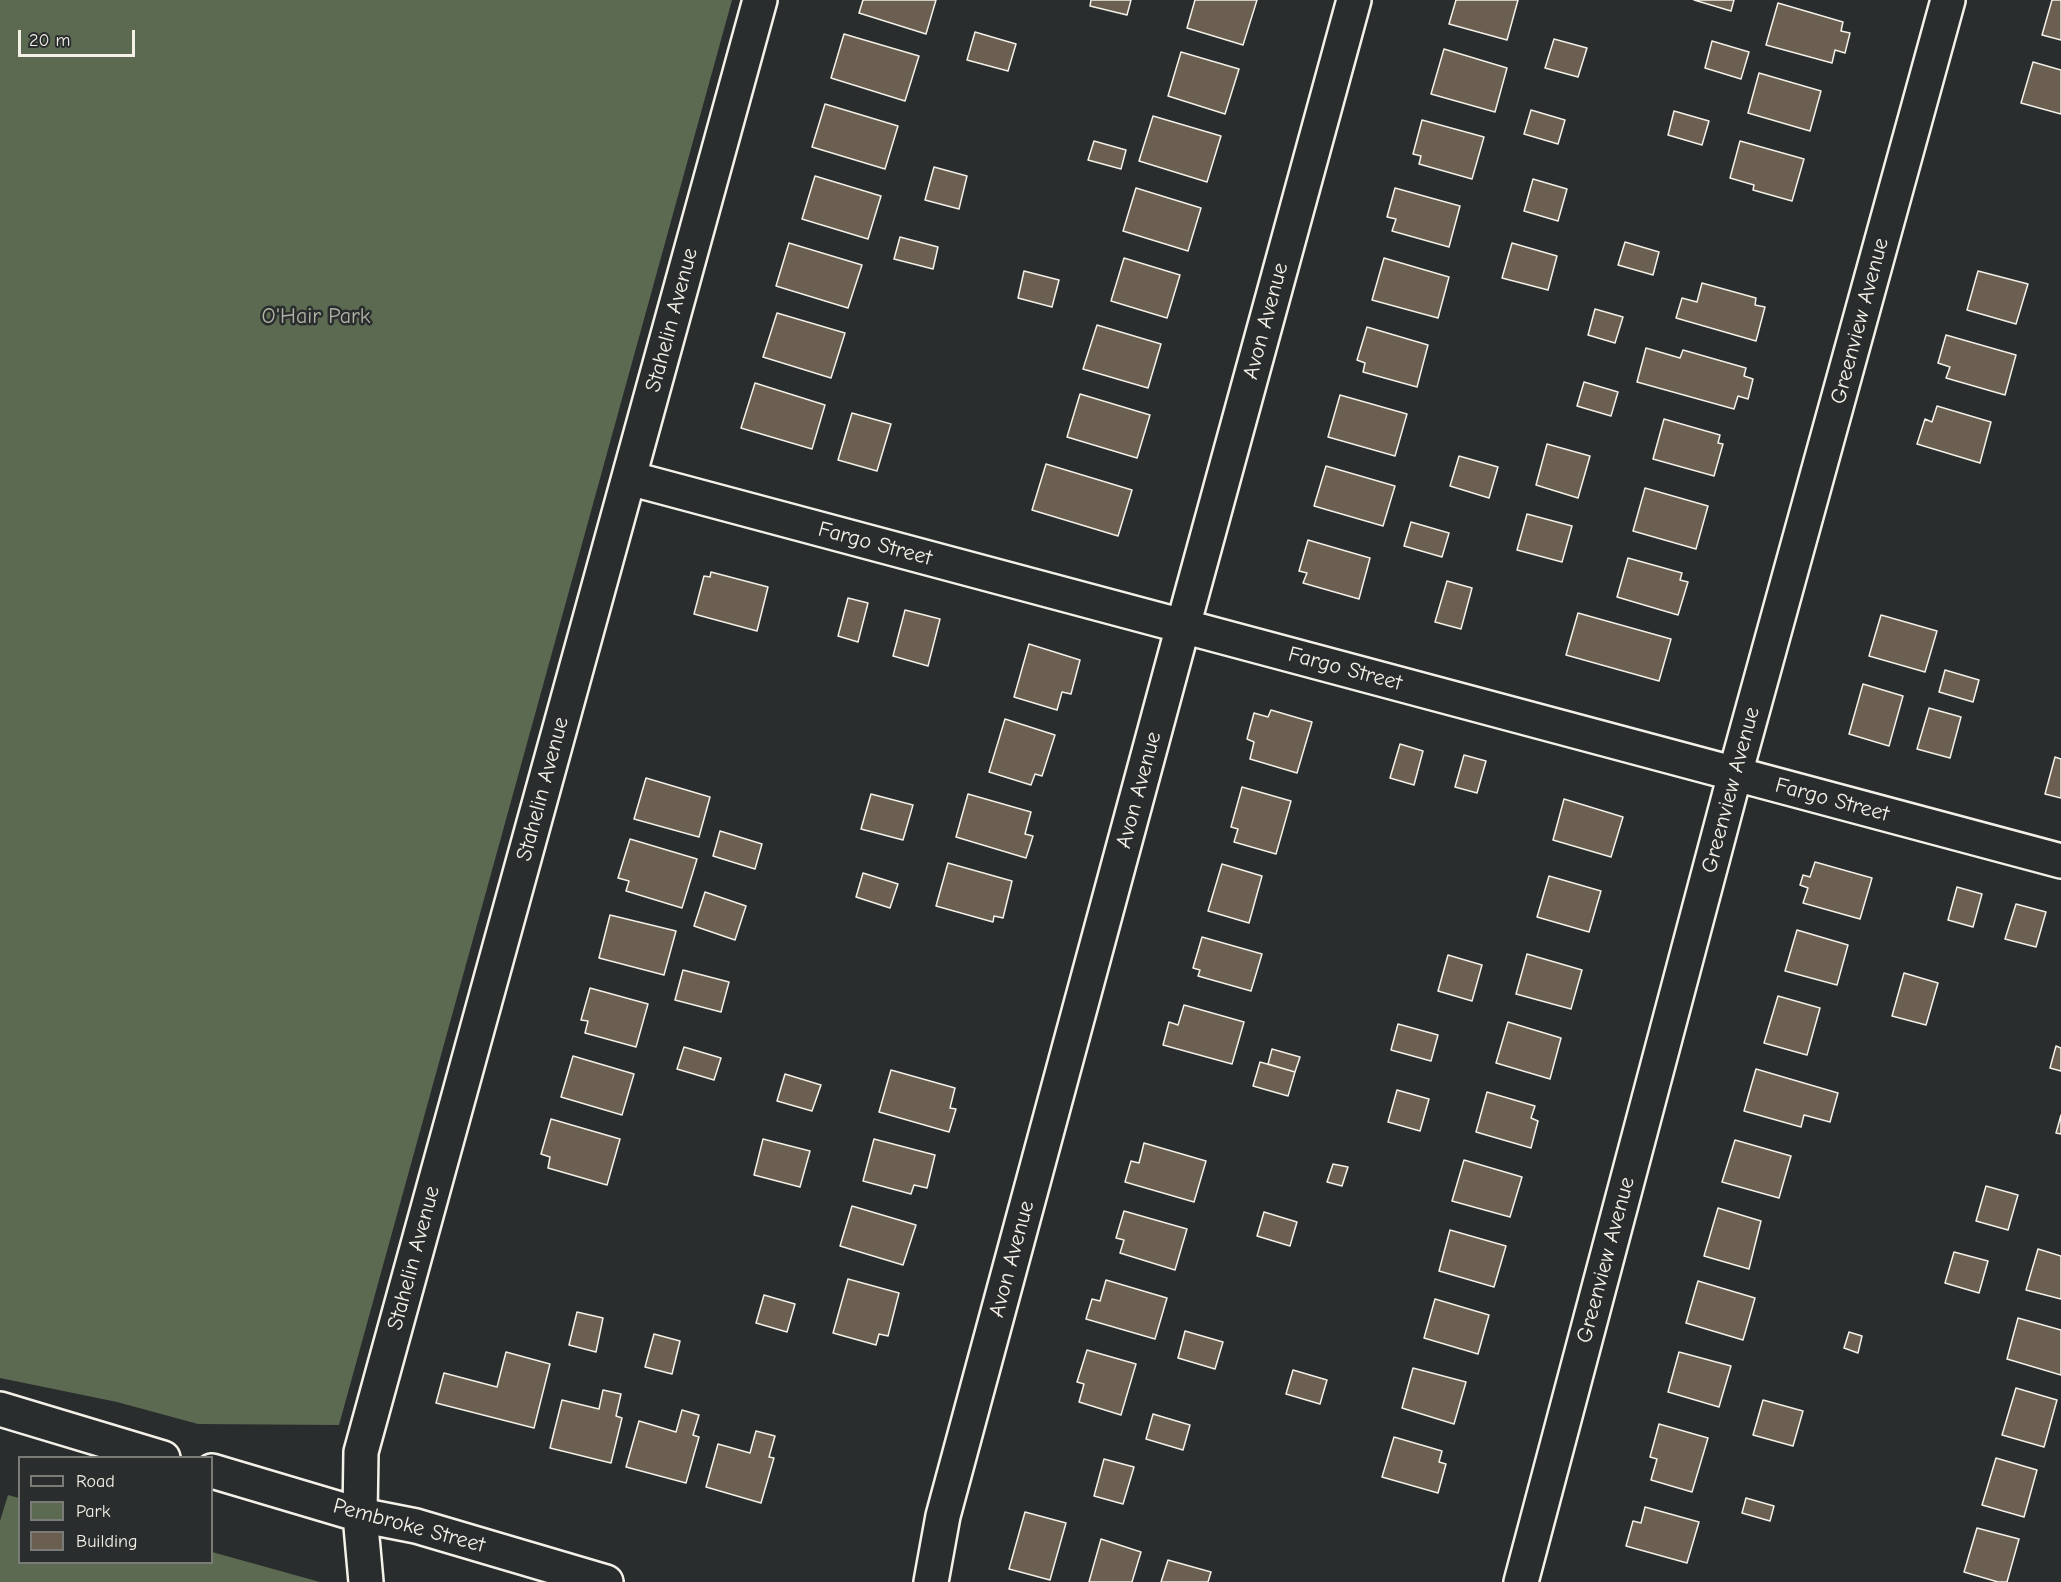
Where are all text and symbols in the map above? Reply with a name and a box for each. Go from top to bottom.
scale bar [21,18,138,56]
text: 20 m [29,30,70,51]
street label: Greenview Avenue [1825,235,1895,407]
street label: Stahelin Avenue [640,245,704,395]
street label: Avon Avenue [1238,260,1294,382]
park label: O'Hair Park [262,304,370,330]
street label: Fargo Street [815,516,935,572]
street label: Fargo Street [1285,641,1405,697]
street label: Greenview Avenue [1696,704,1766,876]
street label: Stahelin Avenue [511,714,575,864]
street label: Avon Avenue [1111,729,1167,851]
street label: Fargo Street [1772,772,1892,828]
street label: Greenview Avenue [1571,1174,1641,1346]
street label: Stahelin Avenue [382,1183,446,1333]
street label: Avon Avenue [984,1198,1040,1320]
legend [18,1456,213,1564]
text: Road [76,1471,115,1492]
street label: Pembroke Street [330,1493,488,1559]
text: Park [76,1501,110,1522]
text: Building [76,1531,138,1552]

